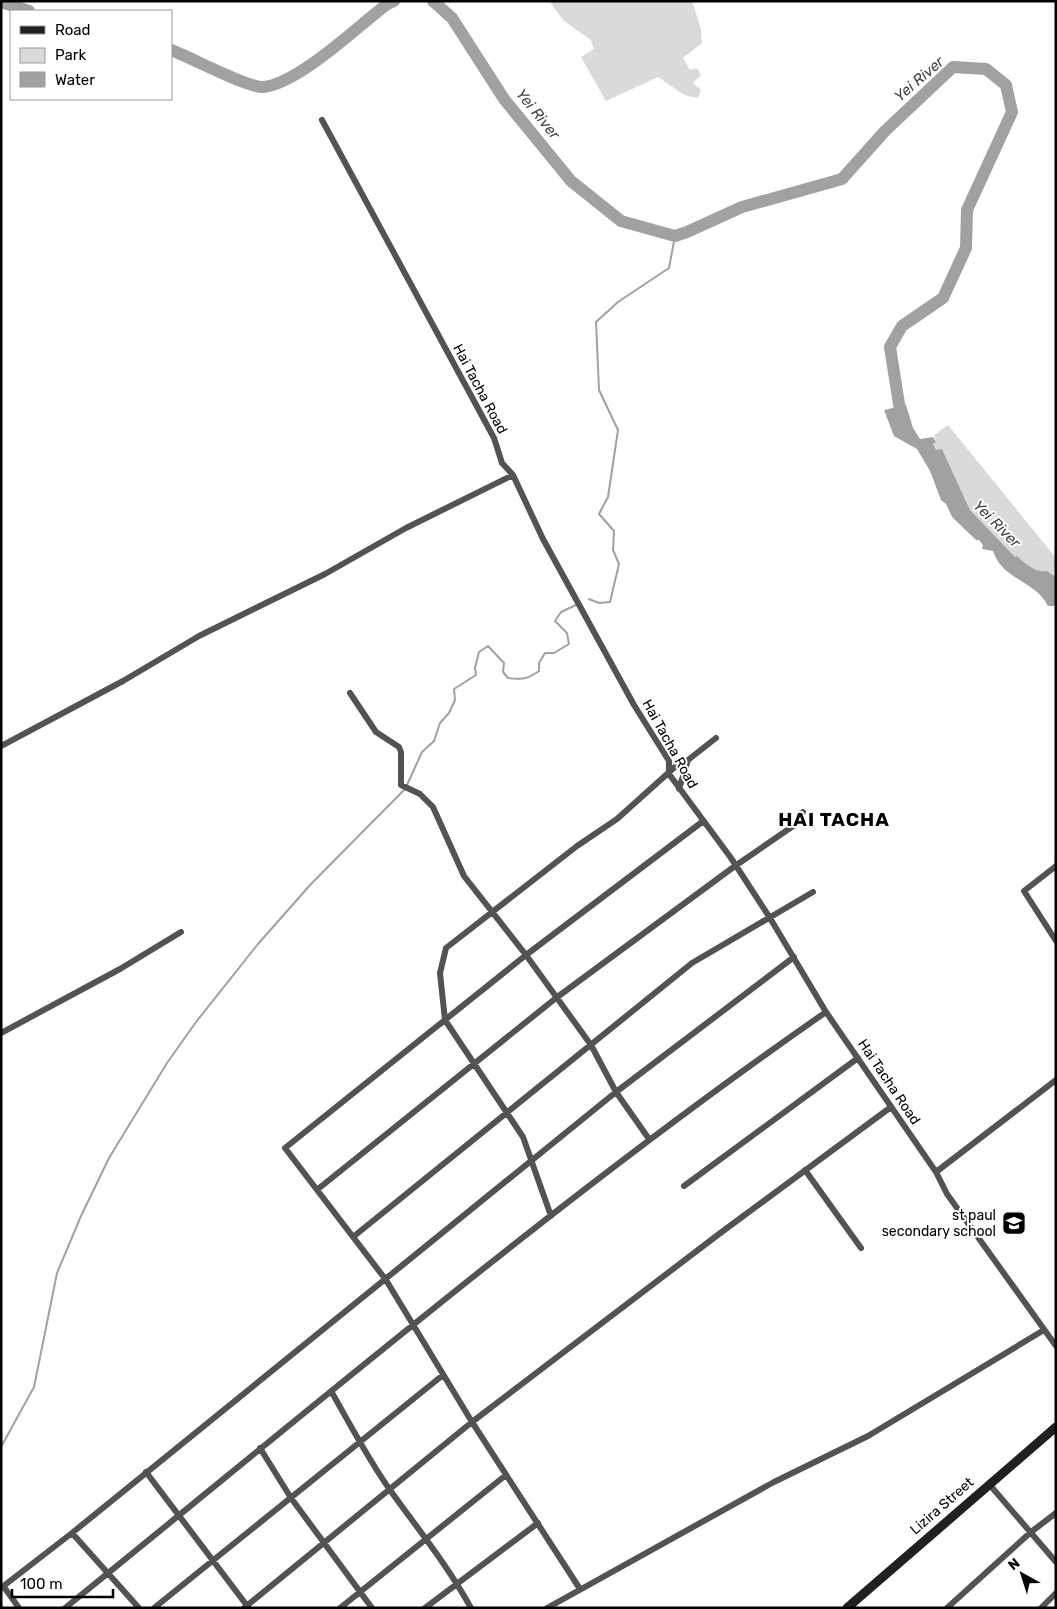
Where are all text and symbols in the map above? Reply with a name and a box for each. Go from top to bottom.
legend [10,10,172,100]
text: Road [55,21,91,39]
text: Park [55,46,86,64]
water label: Yei River [891,52,948,105]
text: Water [55,71,95,89]
water label: Yei River [512,85,565,144]
street label: Hai Tacha Road [449,341,511,437]
water label: Yei River [970,497,1025,552]
street label: Hai Tacha Road [638,696,702,792]
district label: HAI TACHA [778,808,890,831]
street label: Hai Tacha Road [854,1036,924,1128]
place label: st paul secondary school [882,1207,996,1240]
school or university icon: st paul secondary school [1001,1210,1027,1236]
street label: Lizira Street [907,1473,978,1538]
north arrow [997,1549,1047,1599]
text: N [1005,1555,1023,1574]
scale bar [12,1566,114,1598]
text: 100 m [20,1575,62,1593]

